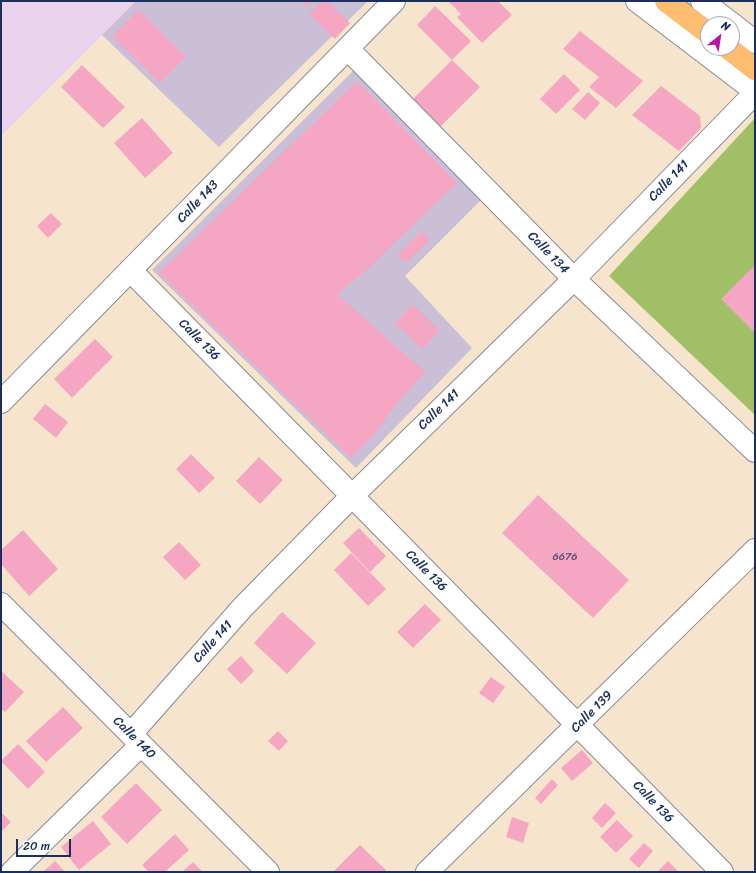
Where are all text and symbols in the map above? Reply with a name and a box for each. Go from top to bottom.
north arrow [700,16,740,56]
text: N [718,16,734,36]
street label: Calle 141 [646,157,692,205]
street label: Calle 143 [174,178,222,226]
street label: Calle 134 [524,229,572,277]
street label: Calle 136 [175,316,223,364]
street label: Calle 141 [415,387,463,433]
street label: Calle 136 [402,547,450,595]
house number: 6676 [552,550,578,564]
street label: Calle 141 [190,618,236,666]
street label: Calle 139 [568,688,616,736]
street label: Calle 140 [109,713,159,763]
street label: Calle 136 [629,778,677,826]
scale bar [18,831,73,857]
text: 20 m [23,835,50,857]

